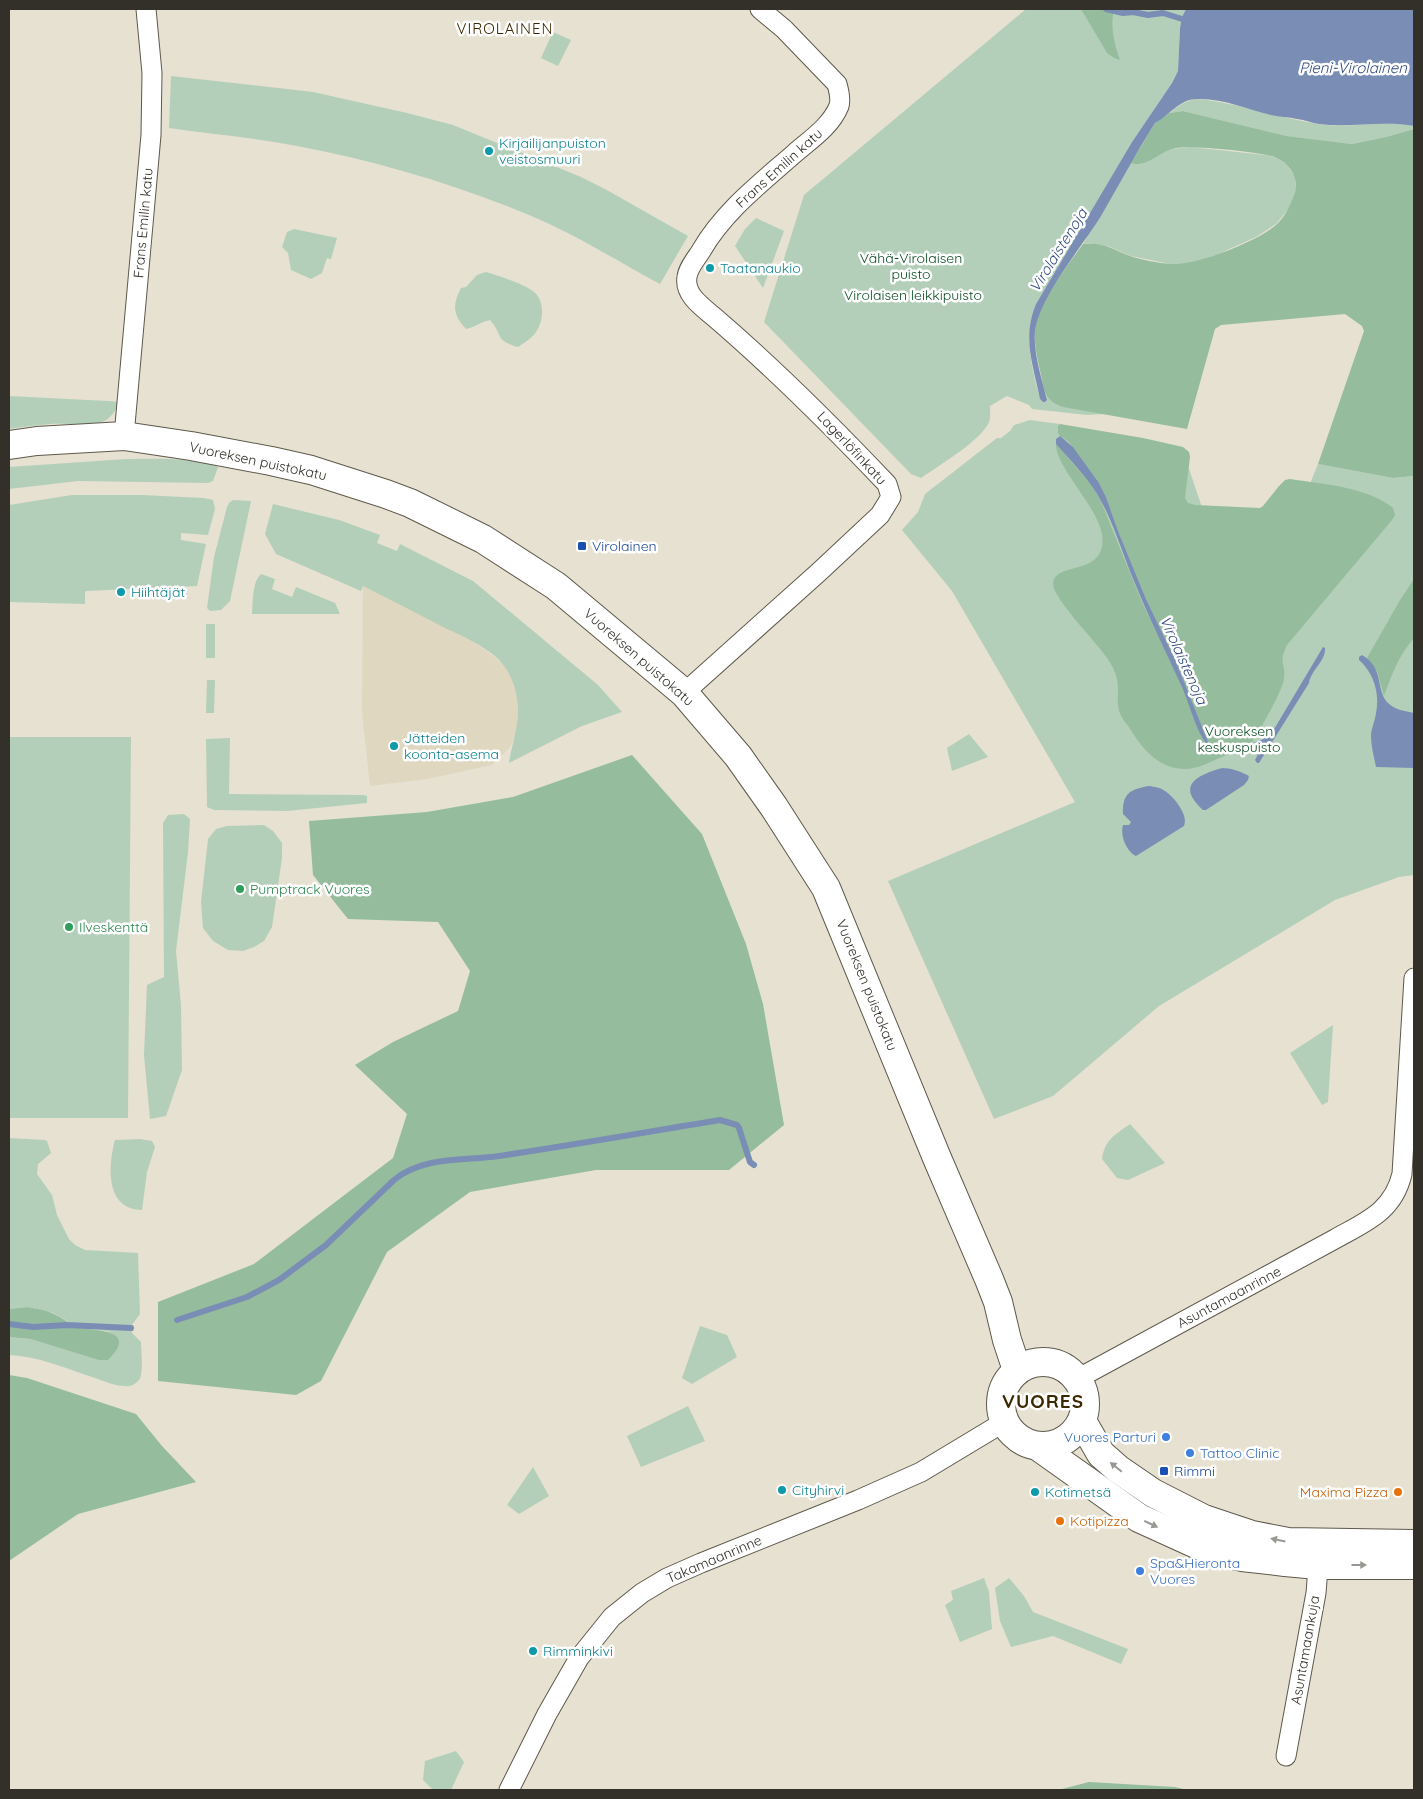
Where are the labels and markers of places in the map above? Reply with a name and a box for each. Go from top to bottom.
place label: Kirjailijanpuiston veistosmuuri [499,134,606,168]
marker: Kirjailijanpuiston veistosmuuri [483,145,495,157]
place label: Taatanaukio [720,259,801,277]
marker: Taatanaukio [704,262,716,274]
place label: Virolainen [592,537,657,555]
marker: Virolainen [576,540,588,552]
place label: Hiihtäjät [131,583,186,601]
marker: Hiihtäjät [115,586,127,598]
place label: Jätteiden koonta-asema [404,729,499,763]
marker: Jätteiden koonta-asema [388,740,400,752]
place label: Pumptrack Vuores [250,880,370,898]
marker: Pumptrack Vuores [234,883,246,895]
place label: Ilveskenttä [79,918,148,936]
marker: Ilveskenttä [63,921,75,933]
place label: Vuores Parturi [1064,1428,1156,1446]
marker: Vuores Parturi [1160,1431,1172,1443]
place label: Tattoo Clinic [1200,1444,1279,1462]
marker: Tattoo Clinic [1184,1447,1196,1459]
place label: Rimmi [1174,1462,1215,1480]
marker: Rimmi [1158,1465,1170,1477]
place label: Cityhirvi [792,1481,844,1499]
place label: Kotimetsä [1045,1483,1111,1501]
place label: Maxima Pizza [1300,1483,1388,1501]
marker: Cityhirvi [776,1484,788,1496]
marker: Kotimetsä [1029,1486,1041,1498]
marker: Maxima Pizza [1392,1486,1404,1498]
place label: Kotipizza [1070,1512,1129,1530]
marker: Kotipizza [1054,1515,1066,1527]
place label: Spa&Hieronta Vuores [1150,1554,1240,1588]
marker: Spa&Hieronta Vuores [1134,1565,1146,1577]
place label: Rimminkivi [543,1642,613,1660]
marker: Rimminkivi [527,1645,539,1657]

